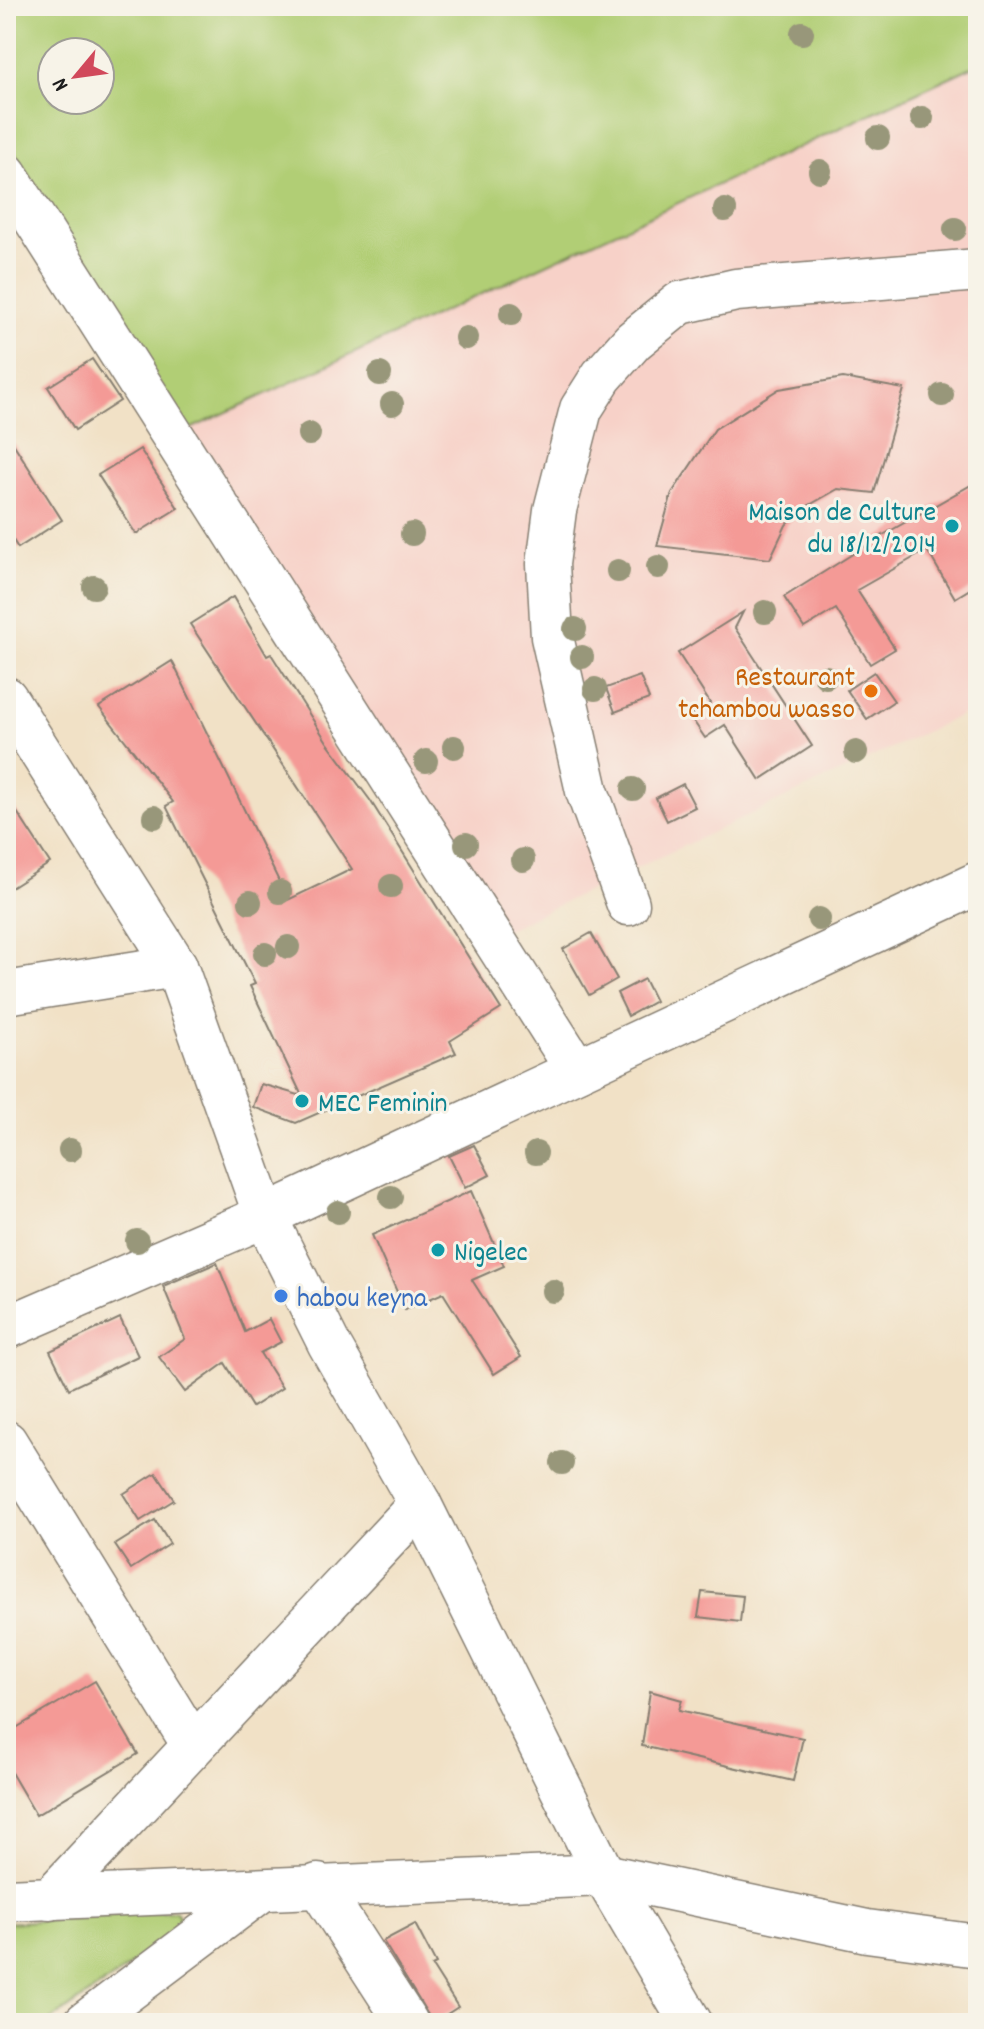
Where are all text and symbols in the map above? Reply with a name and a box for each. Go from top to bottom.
north arrow [36,36,116,116]
text: N [45,72,78,96]
place label: Maison de Culture du 18/12/2014 [748,495,936,567]
marker: Maison de Culture du 18/12/2014 [943,517,961,535]
place label: Restaurant tchambou wasso [678,660,855,732]
marker: Restaurant tchambou wasso [862,682,880,700]
place label: MEC Feminin [318,1086,448,1126]
marker: MEC Feminin [293,1092,311,1110]
place label: Nigelec [454,1235,528,1275]
marker: Nigelec [429,1241,447,1259]
place label: habou keyna [297,1281,428,1321]
marker: habou keyna [272,1287,290,1305]

